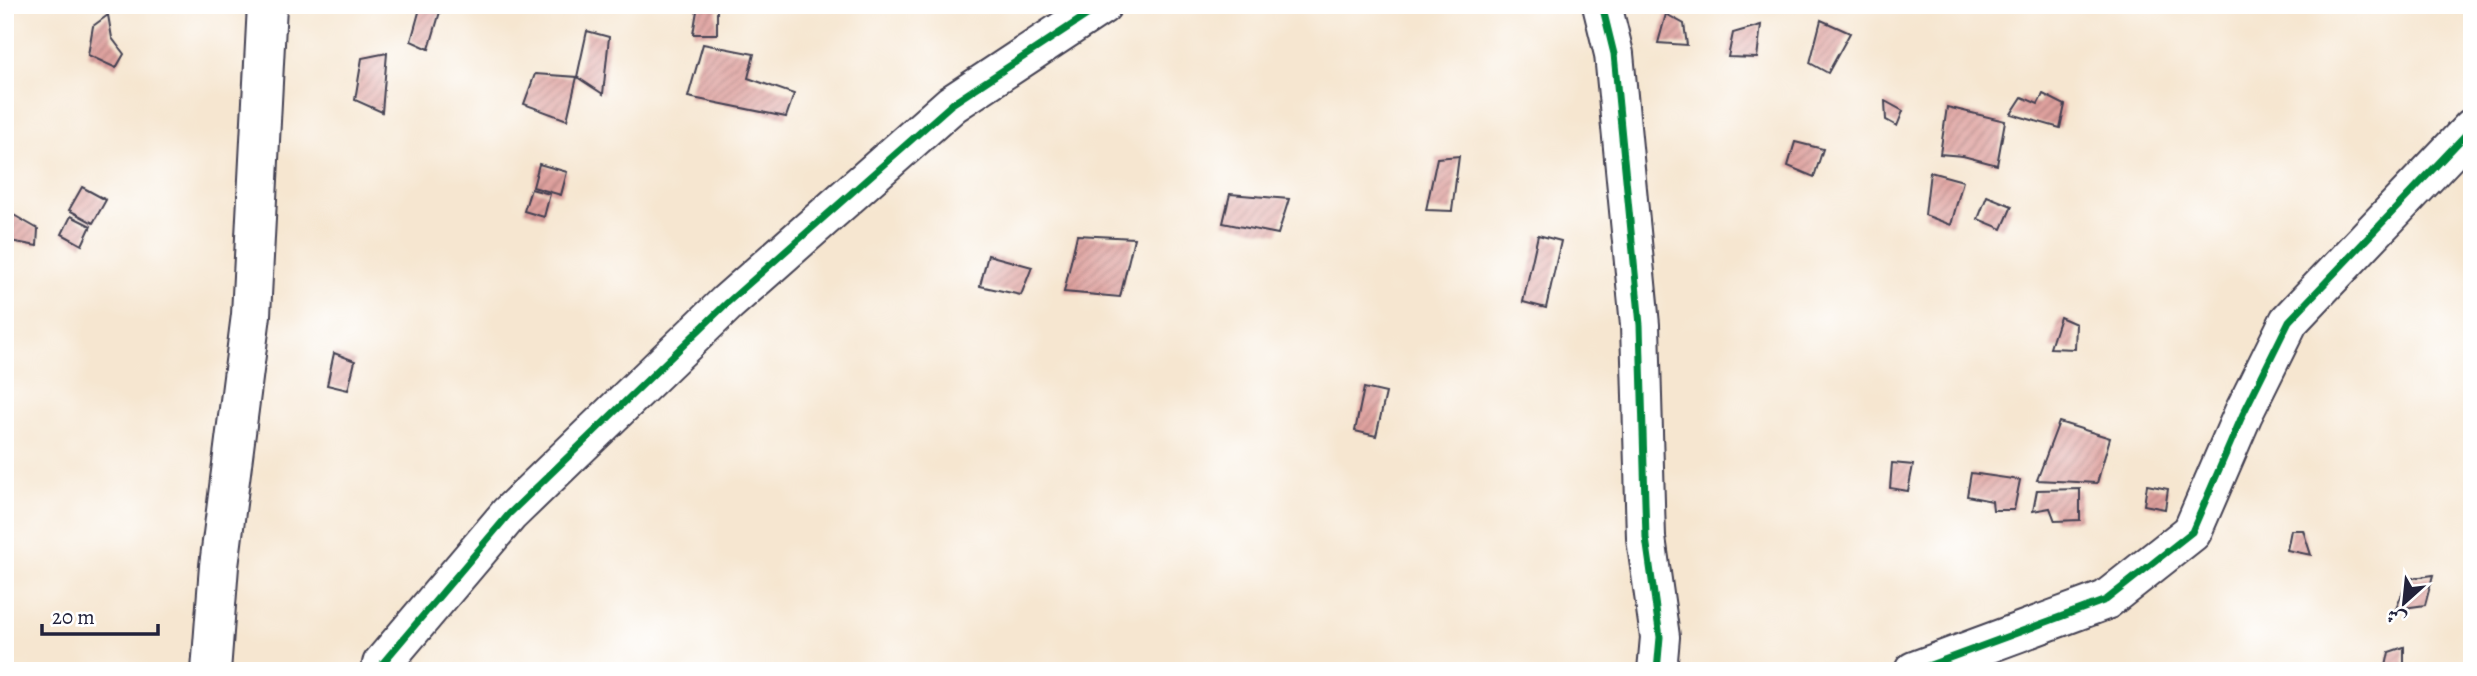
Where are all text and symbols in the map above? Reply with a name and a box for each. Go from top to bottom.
north arrow [2368,568,2438,638]
scale bar [42,592,158,636]
text: ش [2382,601,2411,633]
text: 20 m [52,603,95,631]

